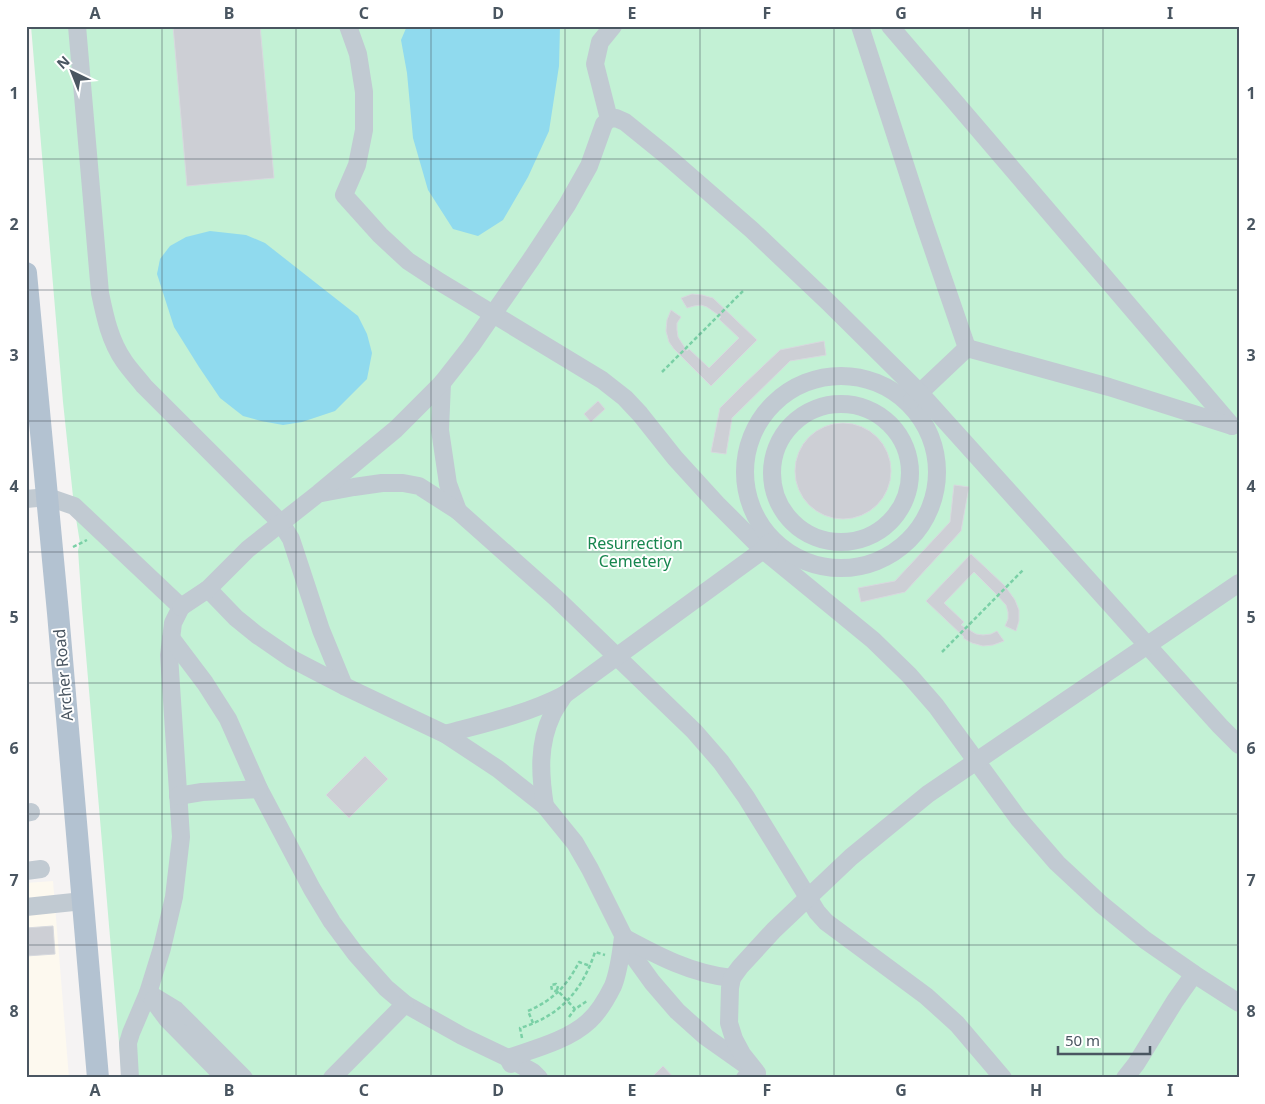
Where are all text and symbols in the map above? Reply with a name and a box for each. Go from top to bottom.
text: A [89,2,101,24]
text: B [224,2,234,24]
text: C [359,2,369,24]
text: D [492,2,504,24]
text: E [628,2,637,24]
text: F [763,2,771,24]
text: G [895,2,907,24]
text: H [1030,2,1042,24]
text: I [1167,2,1173,24]
north arrow [48,48,98,98]
text: N [52,51,73,73]
text: 1 [9,82,19,104]
text: 1 [1246,82,1256,104]
text: 2 [9,213,19,235]
text: 2 [1246,213,1256,235]
text: 3 [9,344,19,366]
text: 3 [1246,344,1256,366]
text: 4 [9,475,19,497]
text: 4 [1246,475,1256,497]
park label: Resurrection Cemetery [587,532,683,572]
text: 5 [9,606,19,628]
text: 5 [1246,606,1256,628]
street label: Archer Road [48,628,78,722]
text: 6 [9,737,19,759]
text: 6 [1246,737,1256,759]
text: 7 [9,869,19,891]
text: 7 [1246,869,1256,891]
text: 8 [9,1000,19,1022]
text: 8 [1246,1000,1256,1022]
scale bar [1058,1024,1150,1056]
text: 50 m [1065,1030,1100,1050]
text: A [89,1079,101,1101]
text: B [224,1079,234,1101]
text: C [359,1079,369,1101]
text: D [492,1079,504,1101]
text: E [628,1079,637,1101]
text: F [763,1079,771,1101]
text: G [895,1079,907,1101]
text: H [1030,1079,1042,1101]
text: I [1167,1079,1173,1101]

